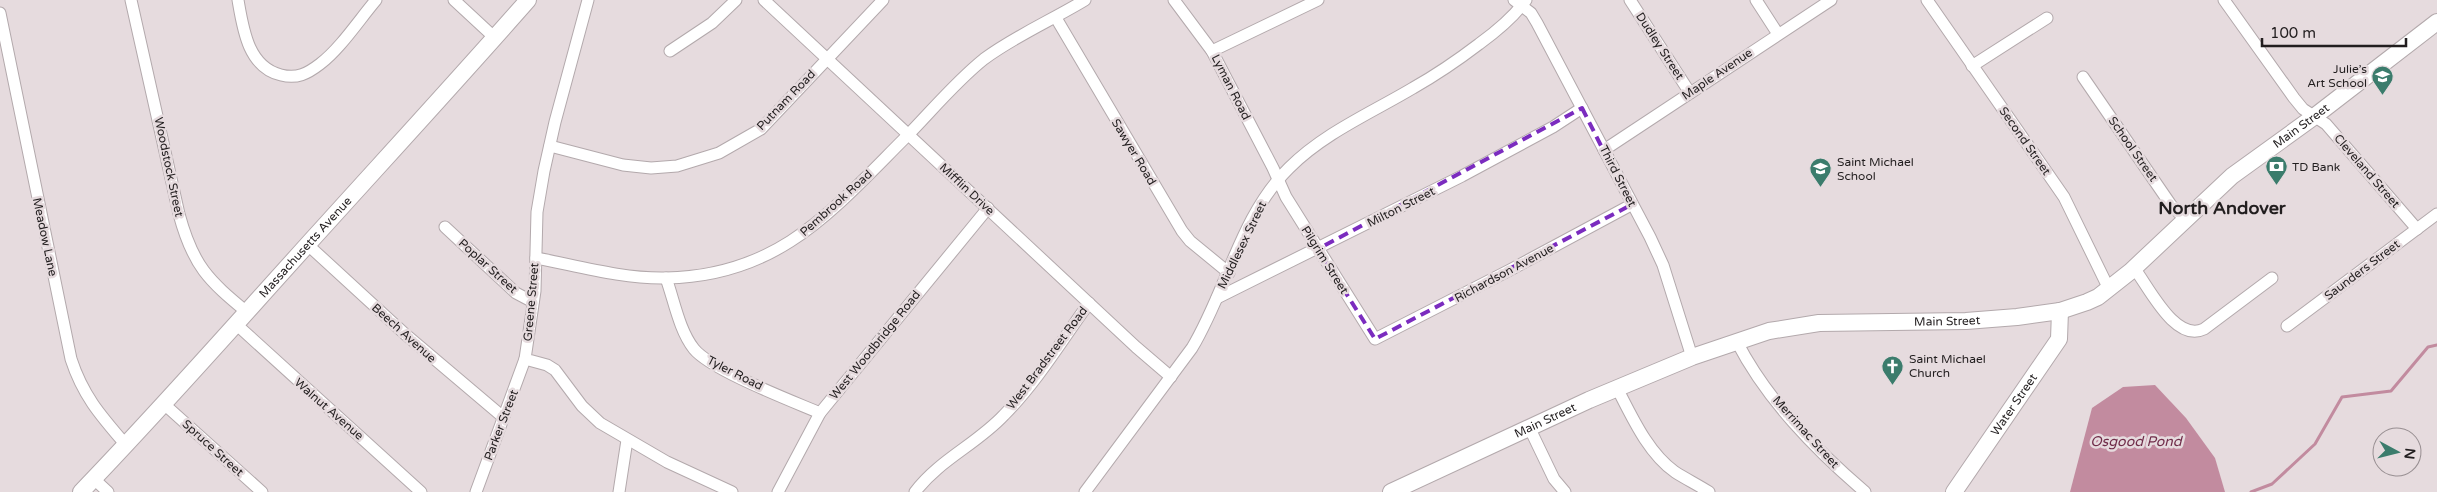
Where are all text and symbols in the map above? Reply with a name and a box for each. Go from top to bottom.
street label: Dudley Street [1633,10,1687,83]
scale bar [2262,15,2406,47]
text: 100 m [2270,24,2316,42]
street label: Maple Avenue [1679,45,1755,103]
street label: Lyman Road [1208,52,1254,122]
place label: Julie’s Art School [2307,62,2367,90]
school or university icon: Julie’s Art School [2371,64,2395,95]
street label: Putnam Road [754,67,818,133]
street label: Main Street [2270,100,2332,151]
street label: Second Street [1996,104,2054,178]
street label: School Street [2105,114,2161,185]
street label: Woodstock Street [152,116,186,219]
street label: Sawyer Road [1109,116,1159,188]
street label: Cleveland Street [2331,131,2403,211]
street label: Third Street [1597,143,1640,209]
place label: Saint Michael School [1837,155,1914,183]
bank icon: TD Bank [2264,155,2288,186]
school or university icon: Saint Michael School [1809,157,1833,188]
street label: Mifflin Drive [937,160,997,218]
place label: TD Bank [2292,160,2341,174]
street label: Pembrook Road [797,167,875,239]
street label: Milton Street [1365,184,1438,230]
street label: Massachusetts Avenue [256,194,355,301]
street label: Meadow Lane [30,196,60,278]
district label: North Andover [2158,197,2287,219]
street label: Middlesex Street [1215,199,1269,291]
street label: Pilgrim Street [1299,223,1352,297]
street label: Poplar Street [456,236,521,296]
street label: Saunders Street [2322,237,2403,303]
street label: Richardson Avenue [1452,241,1556,305]
street label: Greene Street [521,262,541,342]
street label: West Woodbridge Road [827,288,923,402]
street label: Beech Avenue [369,300,439,366]
street label: West Bradstreet Road [1004,304,1090,412]
street label: Main Street [1914,313,1981,329]
place label: Saint Michael Church [1909,352,1986,380]
street label: Tyler Road [705,353,765,393]
church icon: Saint Michael Church [1881,354,1905,385]
street label: Water Street [1988,371,2040,438]
street label: Walnut Avenue [292,375,366,443]
street label: Parker Street [481,387,521,462]
street label: Merrimac Street [1770,393,1842,471]
street label: Main Street [1512,400,1578,441]
street label: Spruce Street [180,417,247,479]
north arrow [2372,427,2422,477]
water label: Osgood Pond [2090,433,2184,450]
text: N [2400,447,2419,460]

